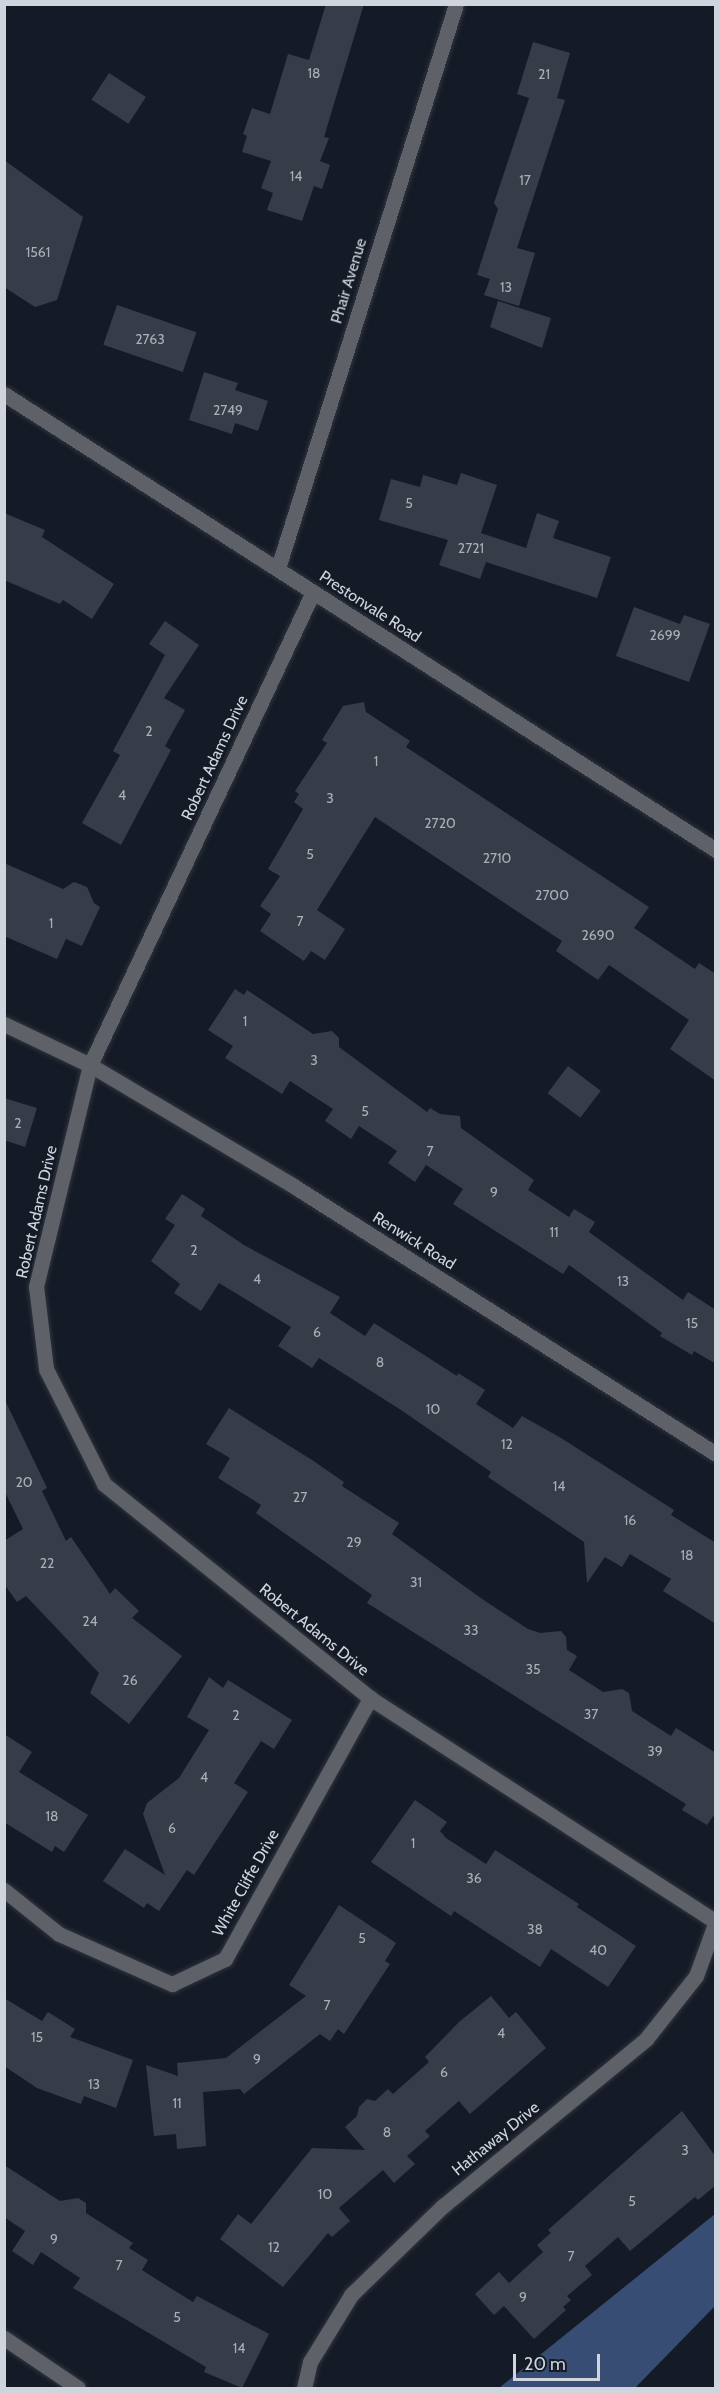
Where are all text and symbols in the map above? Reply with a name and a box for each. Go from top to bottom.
house number: 18 [307,65,321,81]
house number: 21 [538,66,550,82]
house number: 14 [290,168,302,184]
house number: 17 [519,172,531,188]
street label: Phair Avenue [327,236,371,326]
house number: 1561 [26,244,50,260]
house number: 13 [500,279,512,295]
house number: 2763 [135,331,165,347]
house number: 2749 [213,402,243,418]
house number: 5 [405,495,413,511]
house number: 2721 [458,540,484,556]
street label: Prestonvale Road [316,567,424,647]
house number: 2699 [649,627,681,643]
street label: Robert Adams Drive [178,692,252,824]
house number: 2 [145,723,153,739]
house number: 1 [374,753,378,769]
house number: 4 [118,787,126,803]
house number: 3 [326,790,334,806]
house number: 2720 [424,815,456,831]
house number: 5 [306,846,314,862]
house number: 2710 [483,850,511,866]
house number: 2700 [535,887,569,903]
house number: 7 [296,913,304,929]
house number: 1 [49,915,53,931]
house number: 2690 [581,927,615,943]
house number: 1 [243,1013,247,1029]
house number: 3 [310,1052,318,1068]
house number: 5 [361,1103,369,1119]
house number: 2 [14,1115,22,1131]
house number: 7 [426,1143,434,1159]
street label: Robert Adams Drive [12,1144,62,1280]
house number: 9 [490,1184,498,1200]
street label: Renwick Road [369,1208,459,1274]
house number: 11 [549,1224,559,1240]
house number: 2 [190,1242,198,1258]
house number: 4 [253,1271,261,1287]
house number: 13 [617,1273,629,1289]
house number: 15 [686,1315,698,1331]
house number: 6 [313,1324,321,1340]
house number: 8 [376,1354,384,1370]
house number: 10 [426,1401,440,1417]
house number: 12 [501,1436,513,1452]
house number: 20 [15,1474,33,1490]
house number: 14 [553,1478,565,1494]
house number: 27 [293,1489,307,1505]
house number: 16 [624,1512,636,1528]
house number: 29 [346,1534,362,1550]
house number: 18 [680,1547,694,1563]
house number: 22 [40,1555,54,1571]
house number: 31 [410,1574,422,1590]
street label: Robert Adams Drive [255,1580,373,1680]
house number: 24 [82,1613,98,1629]
house number: 33 [463,1622,479,1638]
house number: 35 [525,1661,541,1677]
house number: 26 [122,1672,138,1688]
house number: 37 [584,1706,598,1722]
house number: 2 [232,1707,240,1723]
house number: 39 [647,1743,663,1759]
house number: 4 [200,1769,208,1785]
house number: 18 [45,1808,59,1824]
house number: 6 [168,1820,176,1836]
street label: White Cliffe Drive [209,1826,283,1940]
house number: 1 [411,1835,415,1851]
house number: 36 [466,1870,482,1886]
house number: 38 [527,1921,543,1937]
house number: 5 [358,1930,366,1946]
house number: 40 [589,1942,607,1958]
house number: 7 [323,1997,331,2013]
house number: 4 [497,2025,505,2041]
house number: 15 [31,2029,43,2045]
house number: 9 [253,2051,261,2067]
house number: 6 [440,2064,448,2080]
house number: 13 [88,2076,100,2092]
house number: 11 [172,2095,182,2111]
street label: Hathaway Drive [449,2098,543,2180]
house number: 8 [383,2124,391,2140]
house number: 3 [681,2142,689,2158]
house number: 10 [318,2186,332,2202]
house number: 5 [628,2193,636,2209]
house number: 9 [50,2231,58,2247]
house number: 12 [268,2239,280,2255]
house number: 7 [567,2248,575,2264]
house number: 7 [115,2257,123,2273]
house number: 9 [519,2289,527,2305]
house number: 5 [173,2309,181,2325]
house number: 14 [233,2340,245,2356]
scale bar [516,2342,603,2380]
text: 20 m [524,2353,566,2375]

